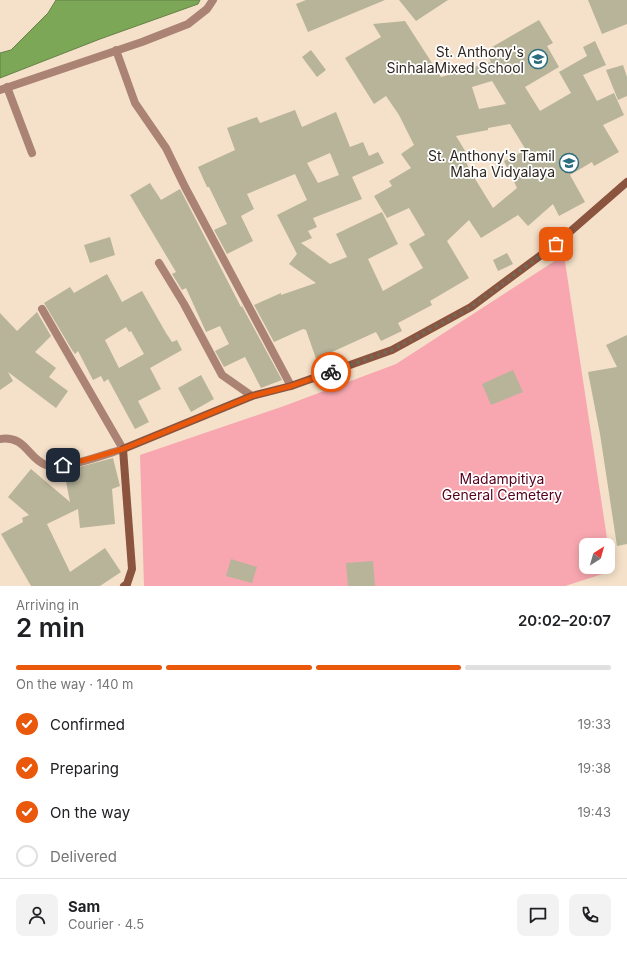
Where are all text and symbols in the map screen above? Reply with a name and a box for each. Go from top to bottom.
place label: St. Anthony's SinhalaMixed School [386,43,524,76]
school or university icon: St. Anthony's SinhalaMixed School [527,48,549,70]
place label: St. Anthony's Tamil Maha Vidyalaya [428,147,555,180]
school or university icon: St. Anthony's Tamil Maha Vidyalaya [558,152,580,174]
pin [539,227,573,261]
icon: bag [545,233,567,255]
courier [311,352,351,392]
icon: bike [320,361,342,383]
pin [46,448,80,482]
icon: home [52,454,74,476]
park label: Madampitiya General Cemetery [442,470,562,503]
north arrow [579,538,615,574]
map controls [579,538,615,574]
text: Arriving in [16,597,79,613]
text: 20:02–20:07 [518,611,611,630]
text: 2 min [16,612,85,643]
text: On the way · 140 m [16,676,134,692]
icon: check [16,713,38,735]
text: Confirmed [50,715,125,734]
text: 19:33 [578,716,611,732]
icon: check [16,757,38,779]
text: Preparing [50,759,119,778]
text: 19:38 [578,760,611,776]
icon: check [16,801,38,823]
text: On the way [50,803,130,822]
text: 19:43 [577,804,611,820]
text: Delivered [50,847,117,866]
button: person [16,894,58,936]
button: chat [517,894,559,936]
button: phone [569,894,611,936]
text: Sam [68,897,100,916]
text: Courier · 4.5 [68,916,144,932]

